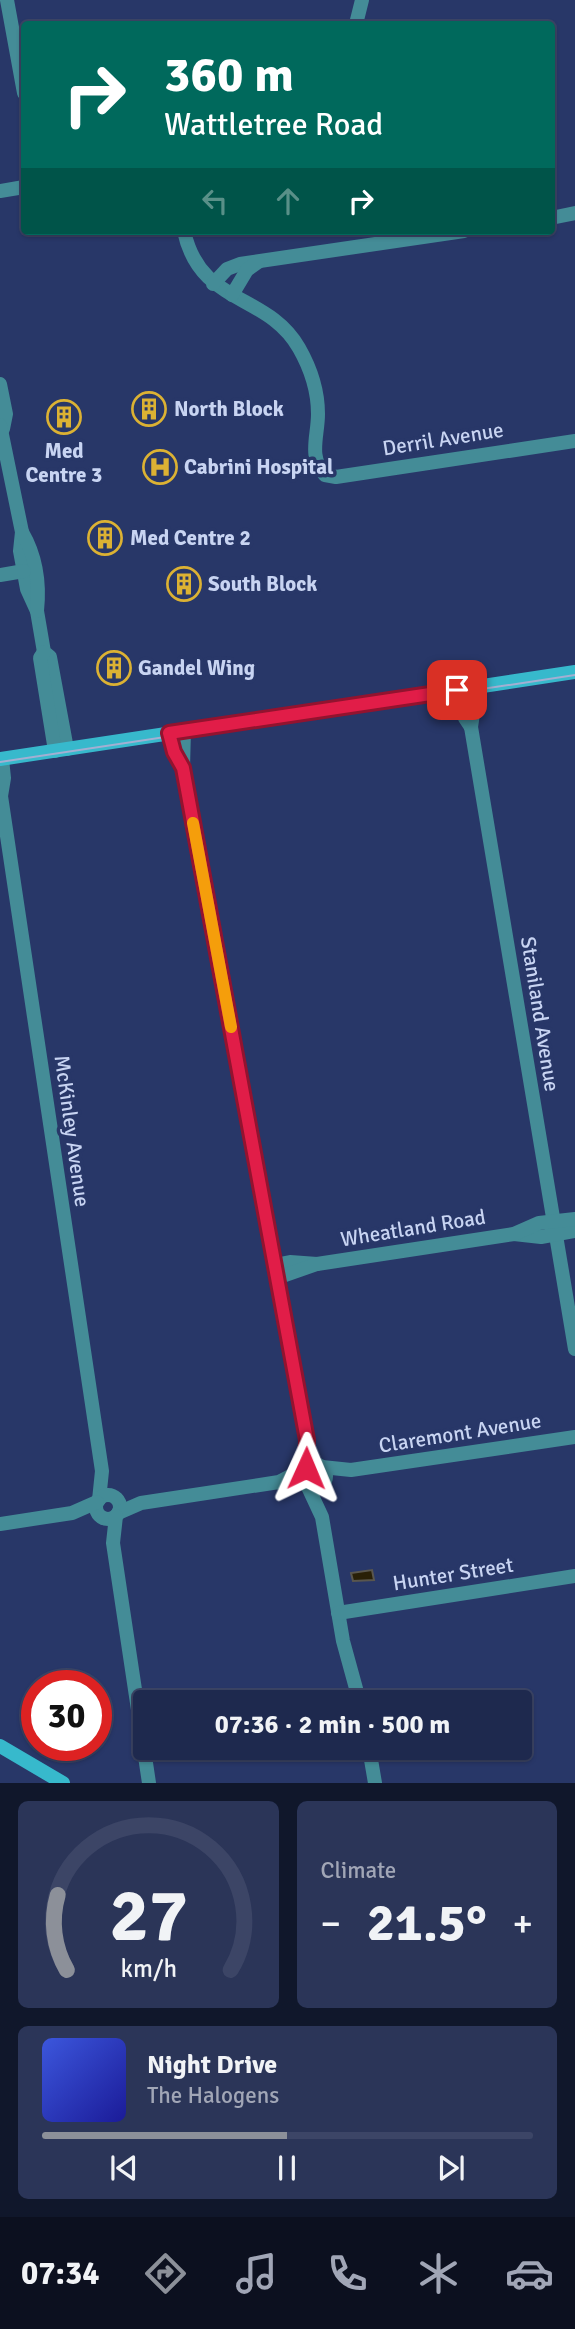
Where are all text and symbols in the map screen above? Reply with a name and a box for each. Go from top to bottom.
text: 360 m [164,45,294,105]
icon: right [49,49,140,140]
text: Wattletree Road [164,105,383,144]
icon: left [196,182,234,220]
icon: ahead [269,182,307,220]
icon: right [342,182,380,220]
building icon: North Block [130,390,168,428]
place label: North Block [174,396,284,422]
building icon: Med Centre 3 [45,398,83,436]
street label: Derril Avenue [381,417,505,461]
place label: Med Centre 3 [26,438,102,488]
hospital icon: Cabrini Hospital [141,448,179,486]
place label: Cabrini Hospital [184,454,334,480]
building icon: Med Centre 2 [86,519,124,557]
place label: Med Centre 2 [130,525,251,551]
building icon: South Block [165,565,203,603]
place label: South Block [208,571,317,597]
building icon: Gandel Wing [95,649,133,687]
place label: Gandel Wing [138,655,255,681]
pin [427,660,487,720]
icon: arrive [438,671,476,709]
street label: Staniland Avenue [515,935,565,1093]
street label: McKinley Avenue [48,1054,96,1208]
street label: Wheatland Road [339,1204,487,1252]
street label: Claremont Avenue [377,1407,543,1459]
position arrow [269,1431,343,1505]
street label: Hunter Street [391,1552,515,1596]
speed limit sign: 30 [21,1670,112,1761]
text: 07:36 · 2 min · 500 m [215,1709,450,1741]
text: Climate [321,1856,396,1885]
text: 27 [109,1873,188,1962]
text: 21.5° [367,1891,487,1955]
text: − [321,1900,341,1947]
text: + [512,1900,533,1947]
text: km/h [120,1953,177,1984]
text: Night Drive [147,2049,277,2081]
text: The Halogens [147,2081,279,2110]
icon: previous [105,2149,143,2187]
icon: pause [268,2149,306,2187]
icon: next [432,2149,470,2187]
icon: directions [141,2249,190,2298]
icon: music [232,2249,281,2298]
icon: phone [323,2249,372,2298]
icon: climate [414,2249,463,2298]
icon: car [505,2249,554,2298]
text: 07:34 [21,2254,100,2293]

